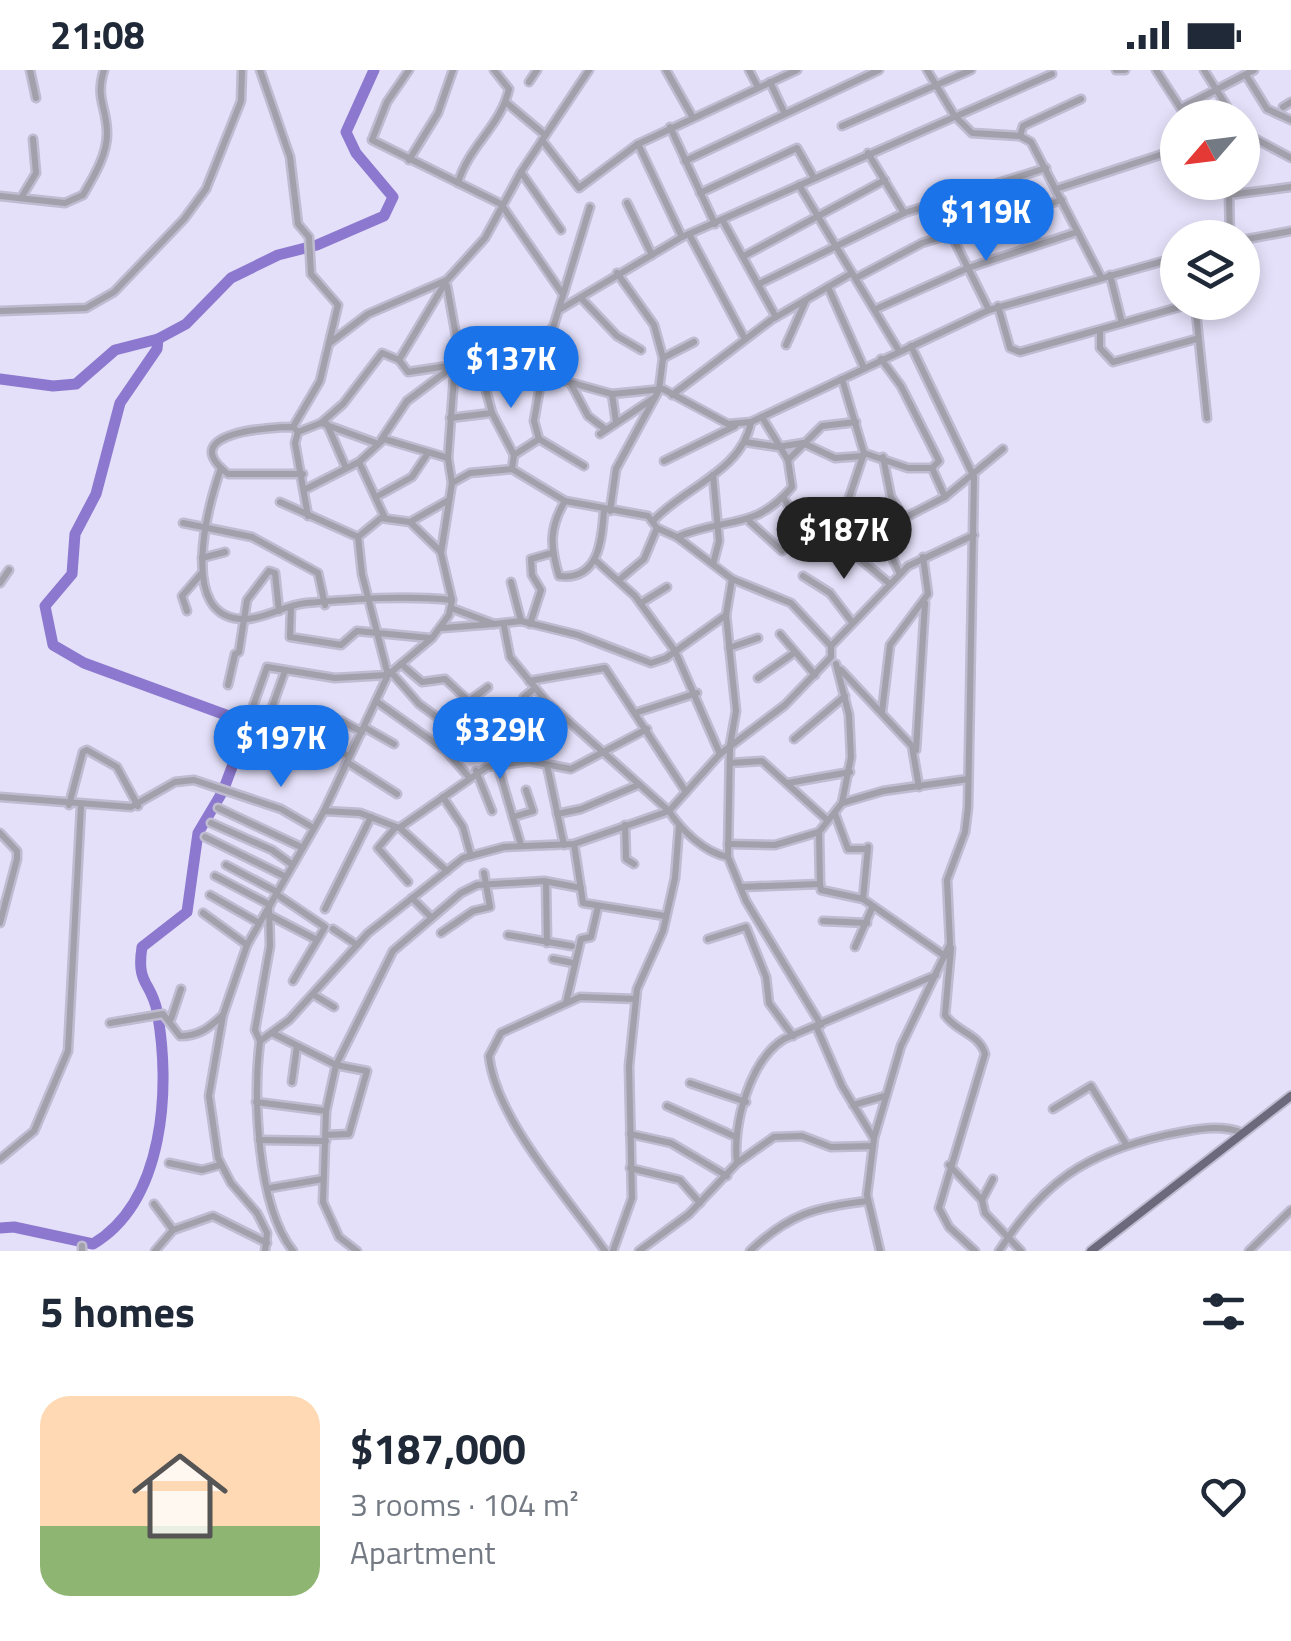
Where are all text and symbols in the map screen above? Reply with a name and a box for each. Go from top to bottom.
text: 21:08 [50,6,145,64]
north arrow [1160,100,1260,200]
map controls [1160,100,1260,320]
pin: $119K [916,179,1056,264]
text: $119K [941,187,1031,235]
button: layers [1160,220,1260,320]
pin: $137K [441,326,581,411]
text: $137K [466,334,556,382]
pin: $187K [774,497,914,582]
text: $187K [799,505,889,553]
pin: $329K [430,697,570,782]
pin: $197K [211,705,351,790]
text: $329K [455,705,545,753]
text: $197K [236,713,326,761]
text: 5 homes [40,1279,195,1343]
icon: filters [1196,1284,1251,1339]
text: $187,000 [350,1416,526,1480]
icon: home [120,1436,240,1556]
icon: heart [1196,1469,1251,1524]
text: 3 rooms · 104 m² [350,1480,579,1528]
text: Apartment [350,1528,496,1576]

